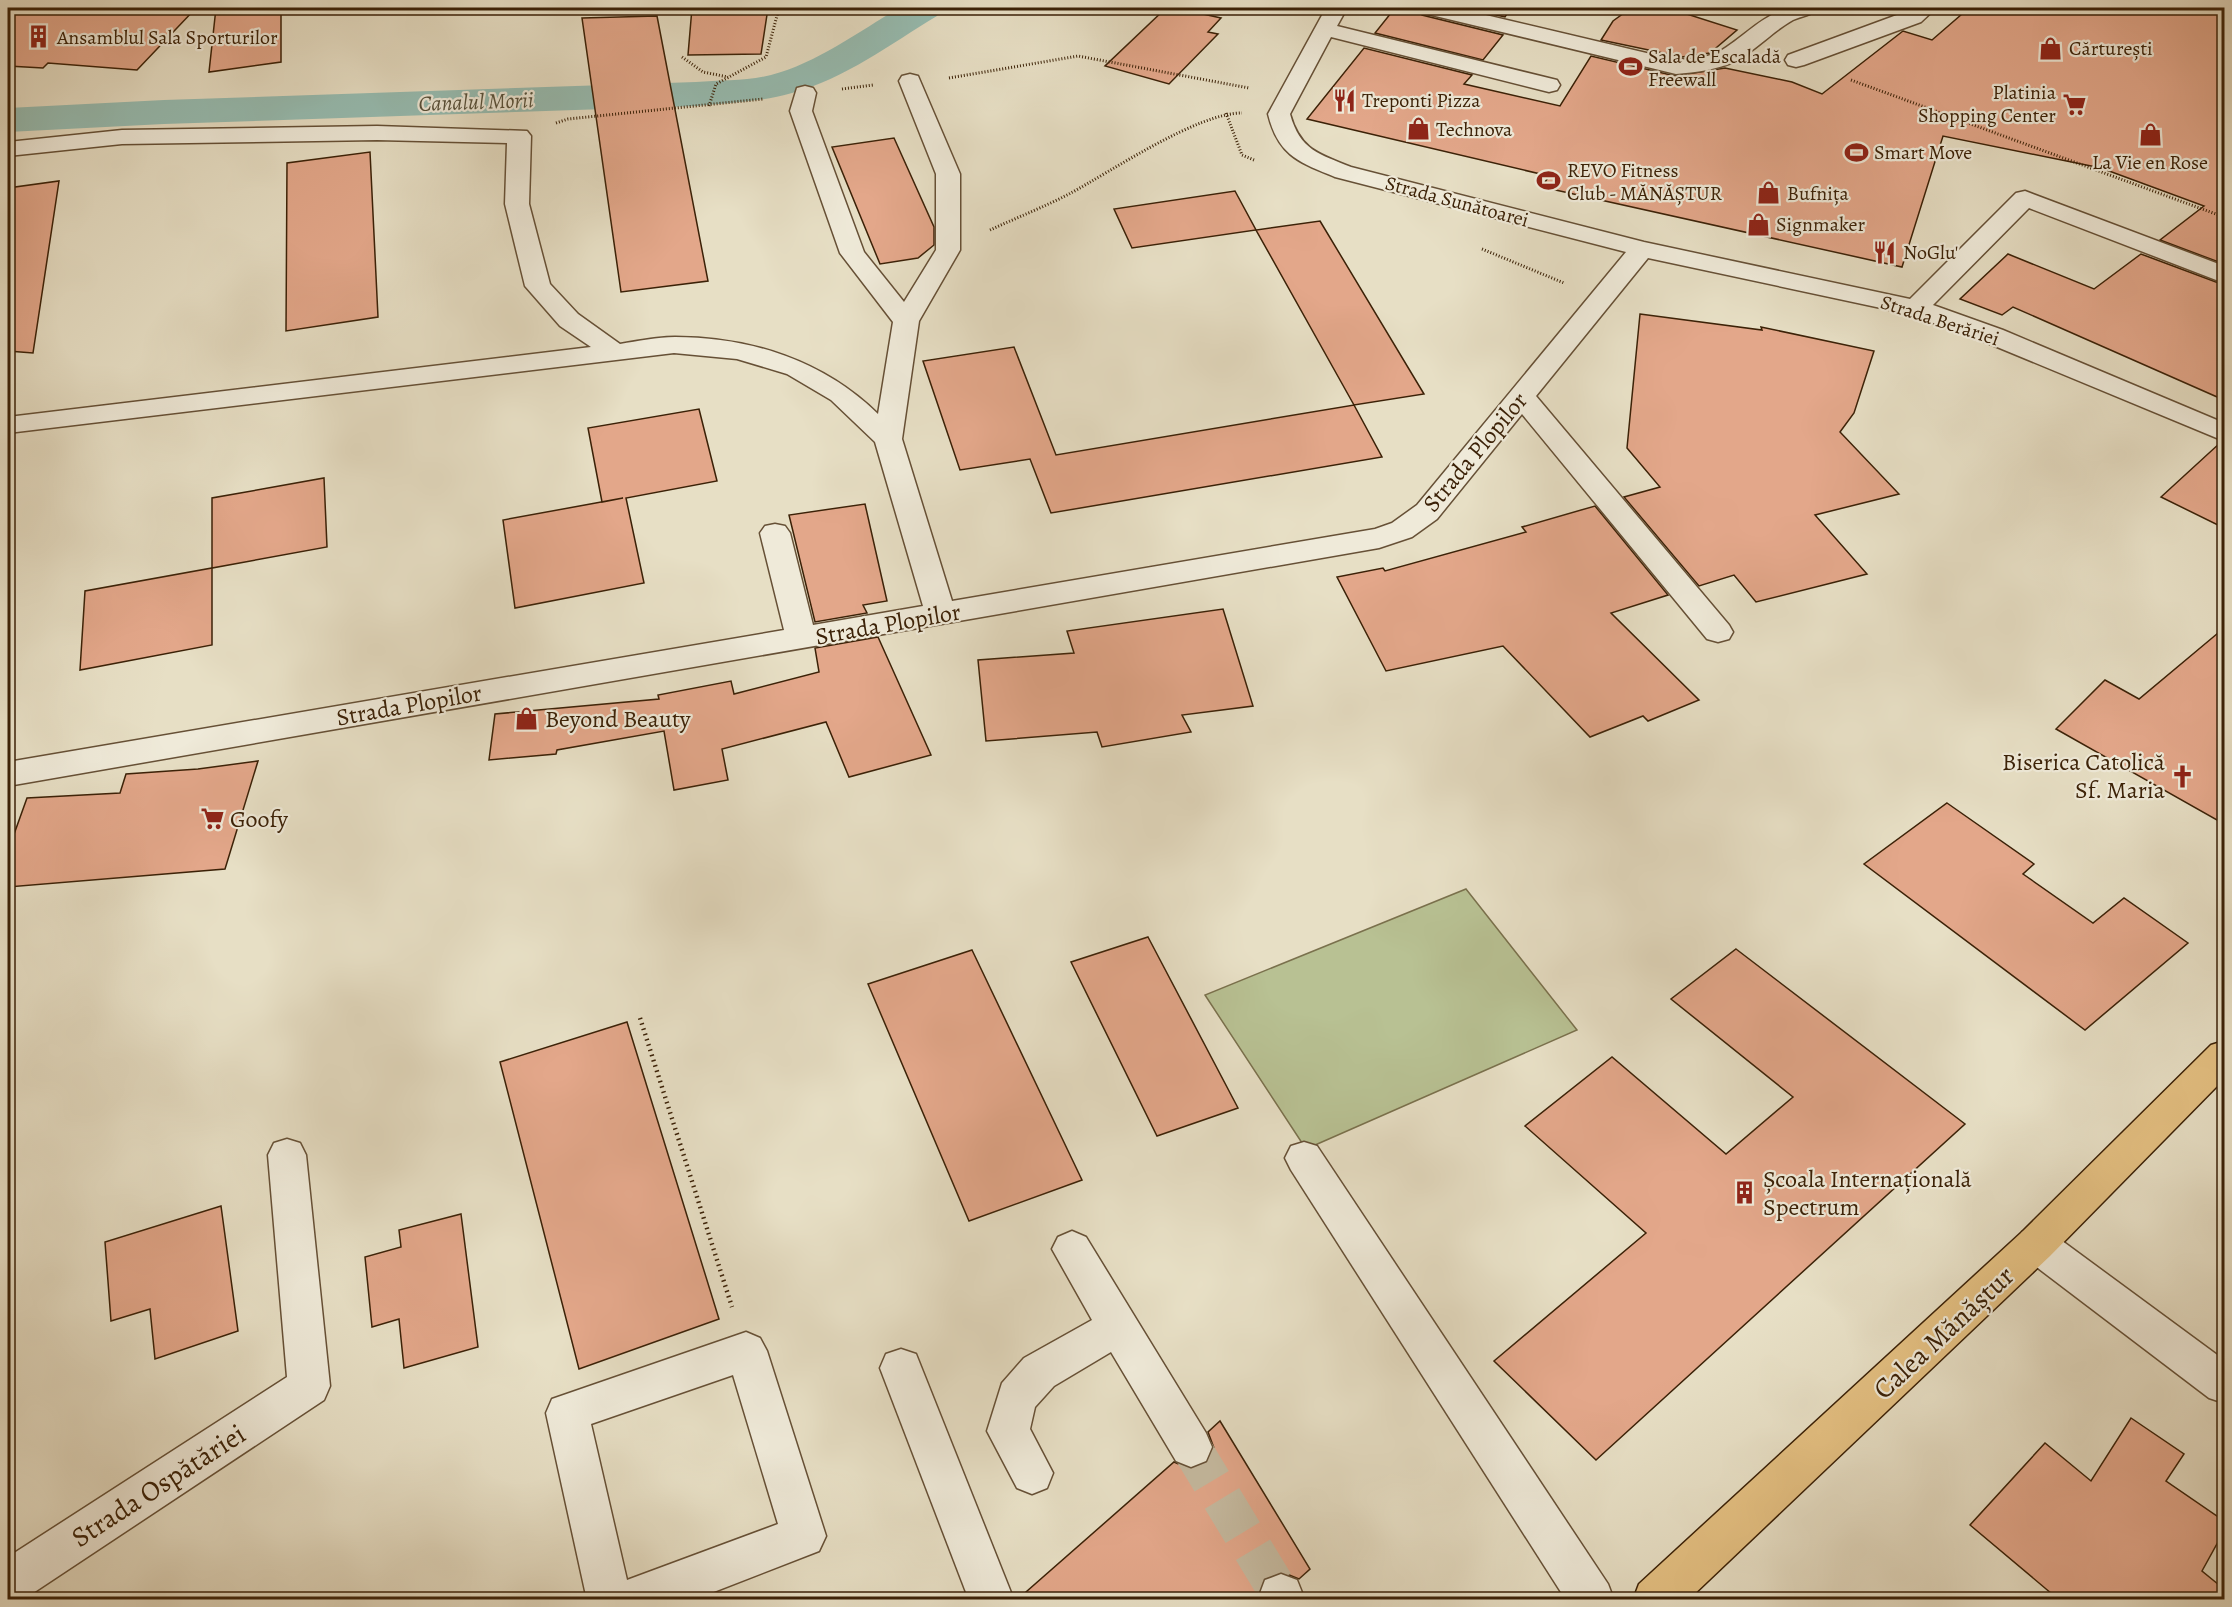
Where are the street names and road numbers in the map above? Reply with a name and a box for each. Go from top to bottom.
street label: Strada Sunătoarei [1382,169,1532,234]
street label: Strada Berăriei [1877,289,2003,352]
street label: Strada Plopilor [1415,385,1535,519]
street label: Strada Plopilor [813,595,963,653]
street label: Strada Plopilor [334,676,484,734]
street label: Calea Mănăștur [1865,1257,2023,1408]
street label: Strada Ospătăriei [64,1415,253,1557]

